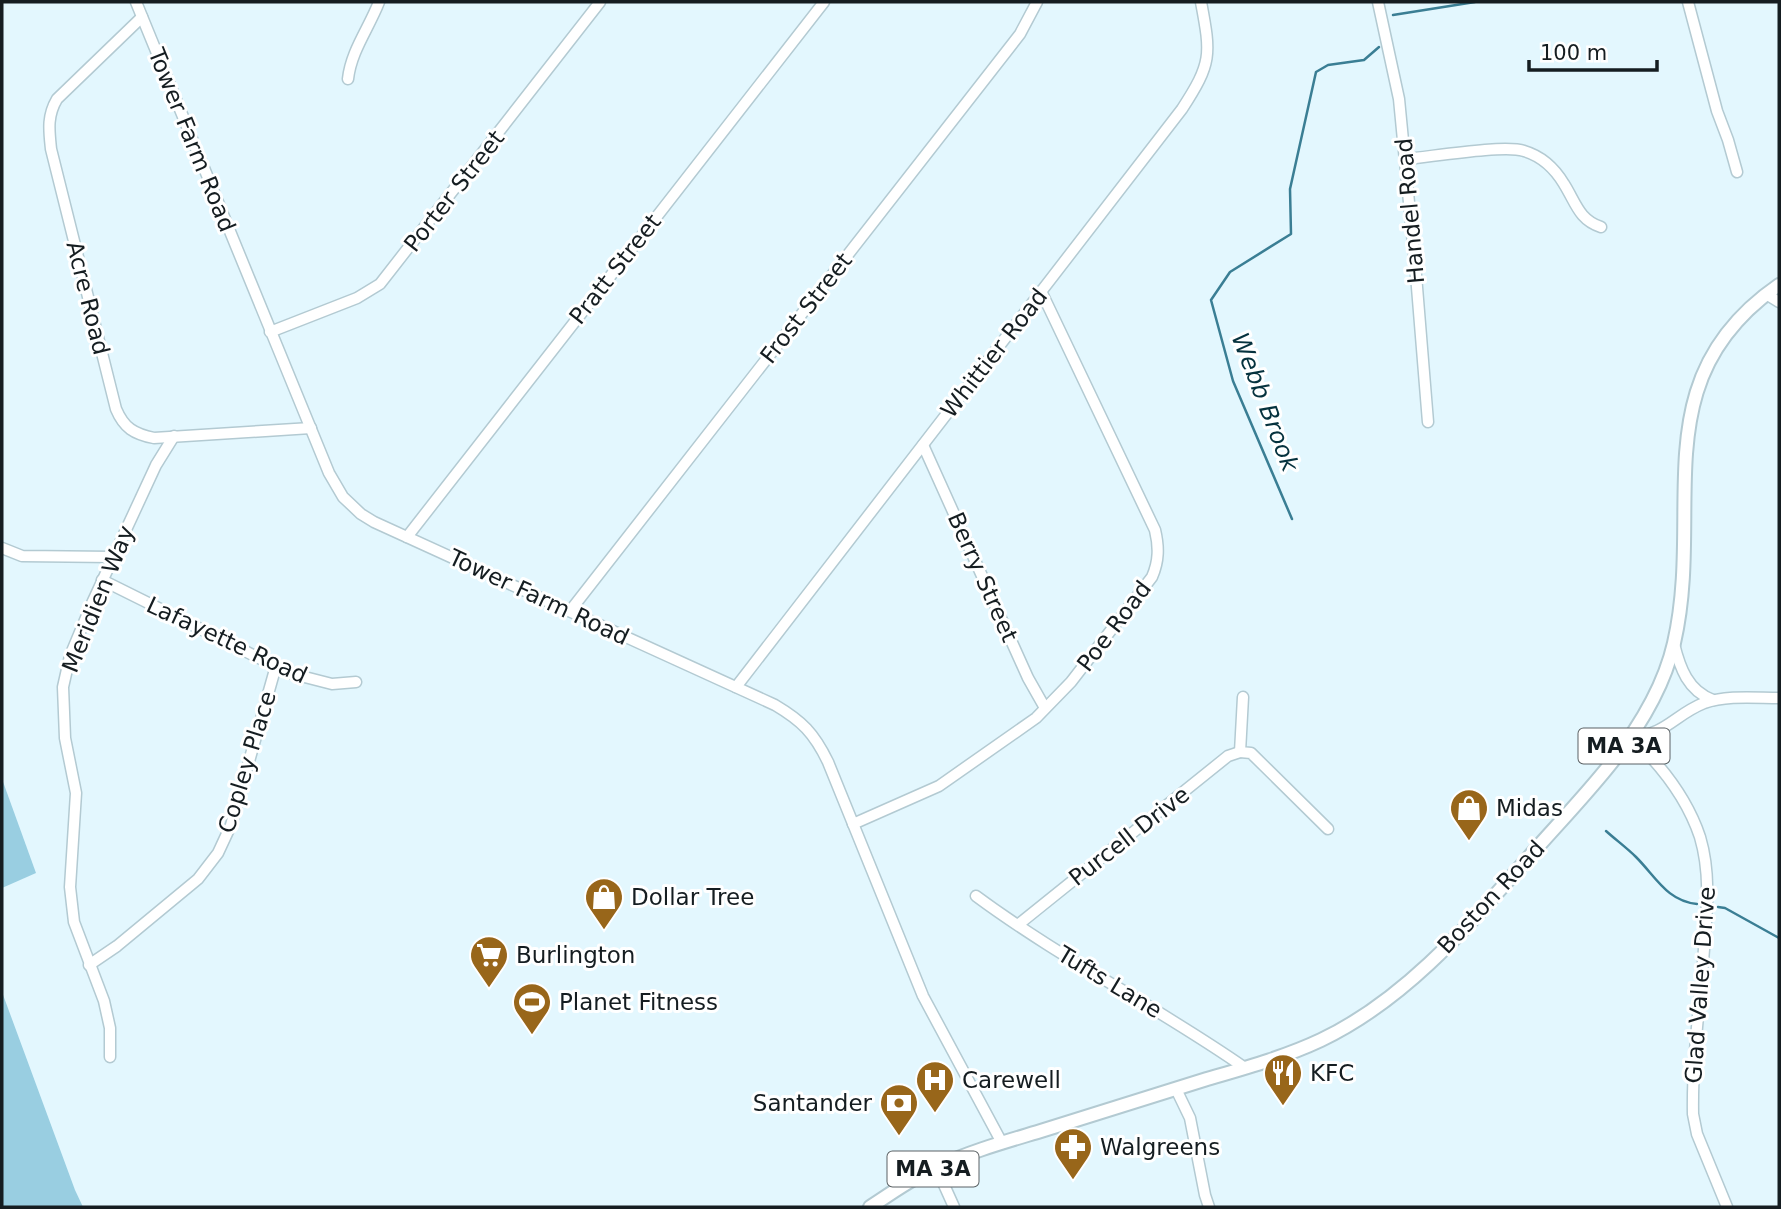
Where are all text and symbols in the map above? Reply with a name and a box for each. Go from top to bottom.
scale bar [1529,28,1657,72]
text: 100 m [1540,41,1607,65]
street label: Tower Farm Road [143,44,241,236]
street label: Porter Street [399,125,509,257]
street label: Handel Road [1391,137,1429,285]
street label: Pratt Street [564,209,666,329]
street label: Acre Road [61,239,115,357]
street label: Frost Street [755,248,857,368]
street label: Whittier Road [935,283,1053,423]
water label: Webb Brook [1226,329,1305,476]
street label: Berry Street [943,508,1023,646]
street label: Meridien Way [57,522,139,676]
street label: Tower Farm Road [444,543,633,650]
street label: Poe Road [1072,576,1156,676]
street label: Lafayette Road [143,591,311,689]
street label: Copley Place [213,688,281,836]
road number: MA 3A [1578,728,1670,764]
street label: Purcell Drive [1064,781,1194,891]
shop icon: Midas [1448,787,1490,842]
place label: Midas [1496,795,1563,821]
street label: Boston Road [1432,835,1550,959]
shop icon: Dollar Tree [583,876,625,931]
place label: Dollar Tree [631,884,754,910]
street label: Glad Valley Drive [1680,886,1720,1084]
supermarket icon: Burlington [468,934,510,989]
street label: Tufts Lane [1052,940,1167,1023]
place label: Burlington [516,942,635,968]
sports icon: Planet Fitness [511,981,553,1036]
place label: Planet Fitness [559,989,718,1015]
restaurant icon: KFC [1262,1052,1304,1107]
hospital icon: Carewell [914,1059,956,1114]
place label: KFC [1310,1060,1354,1086]
place label: Carewell [962,1067,1061,1093]
bank icon: Santander [878,1082,920,1137]
place label: Santander [753,1090,873,1116]
pharmacy icon: Walgreens [1052,1126,1094,1181]
place label: Walgreens [1100,1134,1220,1160]
road number: MA 3A [888,1152,978,1186]

